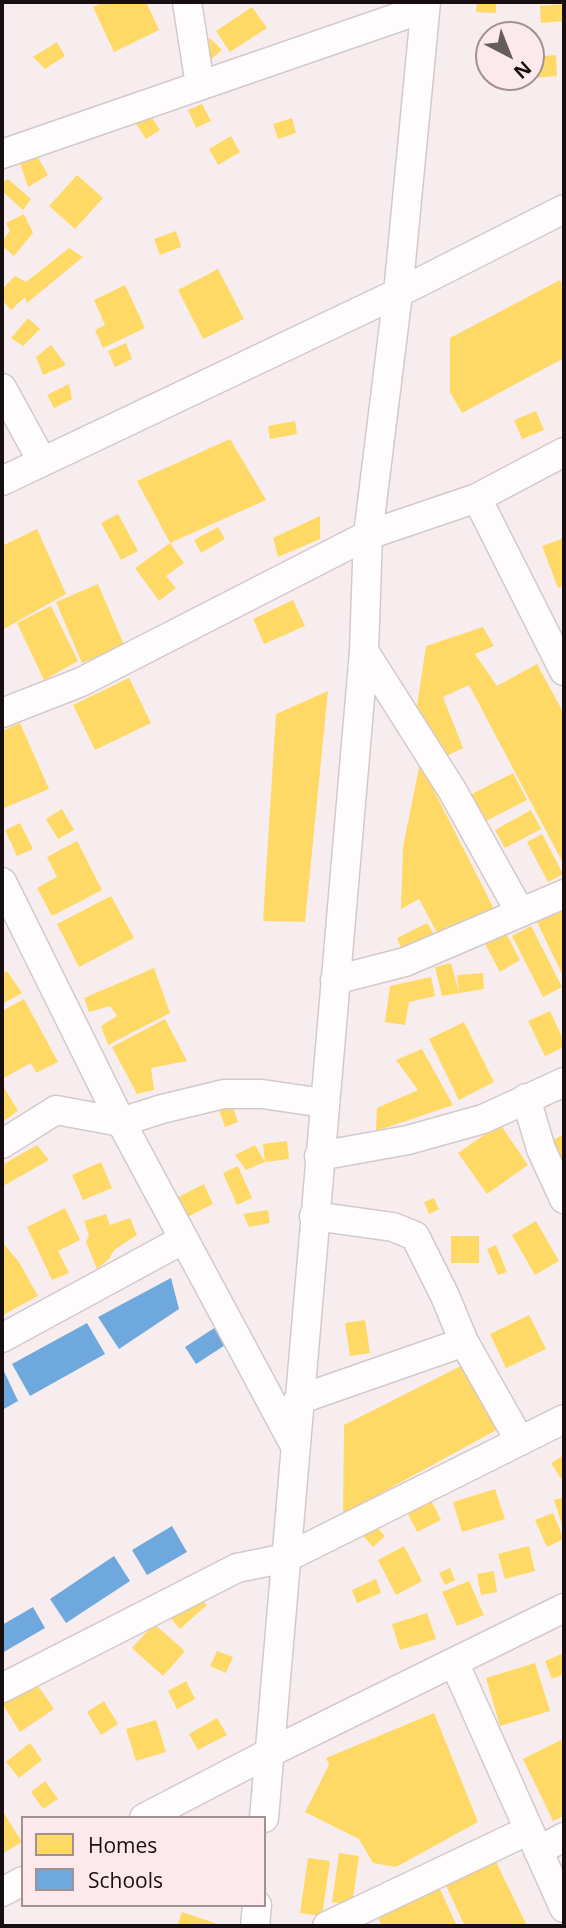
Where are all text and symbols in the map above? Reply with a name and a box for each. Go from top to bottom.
north arrow [475,21,545,91]
text: N [508,55,537,85]
legend [21,1816,266,1907]
text: Homes [88,1831,157,1859]
text: Schools [88,1866,163,1894]

